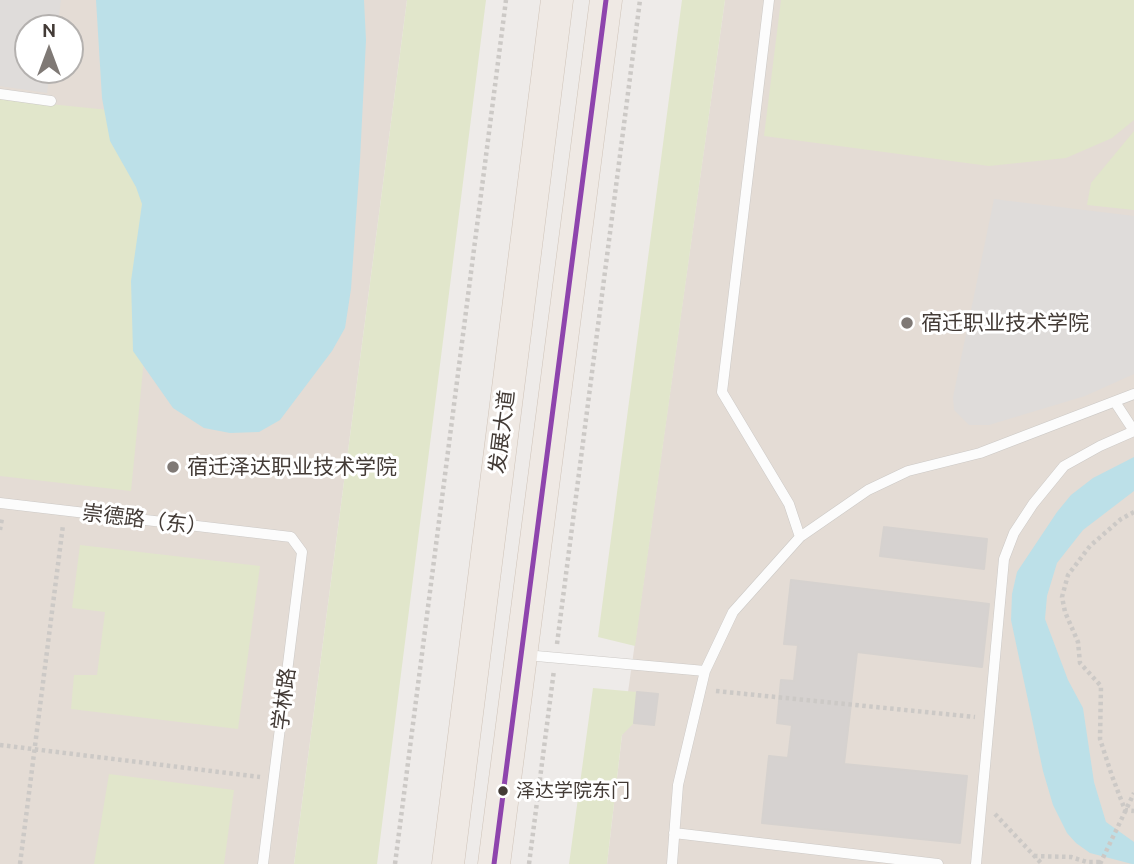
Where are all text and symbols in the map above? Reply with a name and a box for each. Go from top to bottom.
north arrow [14,14,84,84]
text: N [42,19,56,41]
place label: 宿迁职业技术学院 [921,310,1089,336]
marker: 宿迁职业技术学院 [899,315,915,331]
street label: 发展大道 [484,389,520,475]
place label: 宿迁泽达职业技术学院 [187,454,397,480]
marker: 宿迁泽达职业技术学院 [165,459,181,475]
street label: 崇德路（东） [81,500,209,540]
street label: 学林路 [268,666,300,732]
place label: 泽达学院东门 [516,780,630,802]
marker: 泽达学院东门 [496,784,510,798]

